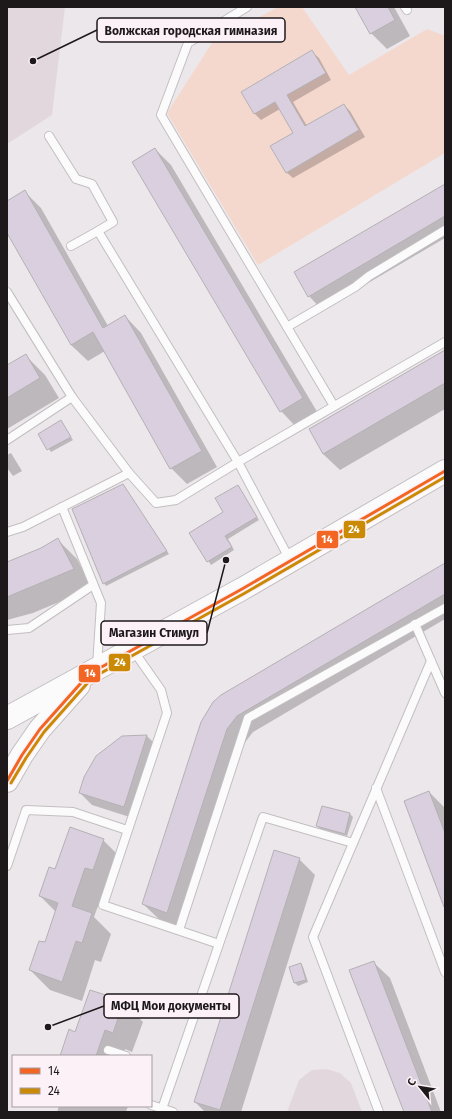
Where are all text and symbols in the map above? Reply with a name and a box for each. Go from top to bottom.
callout: Волжская городская гимназия [97,18,285,42]
text: Волжская городская гимназия [105,24,277,38]
line badge: 24 [343,520,366,539]
text: 24 [348,523,360,536]
line badge: 14 [316,530,339,549]
text: 14 [321,533,333,546]
callout: Магазин Стимул [101,621,207,645]
text: Магазин Стимул [109,626,199,640]
line badge: 24 [108,653,131,672]
text: 24 [114,656,126,669]
line badge: 14 [78,664,101,683]
text: 14 [84,667,96,680]
callout: МФЦ Мои документы [104,994,239,1018]
text: МФЦ Мои документы [111,999,231,1013]
legend [12,1055,152,1107]
text: 14 [48,1064,60,1078]
north arrow [400,1067,440,1107]
text: С [405,1076,419,1088]
text: 24 [48,1084,61,1098]

